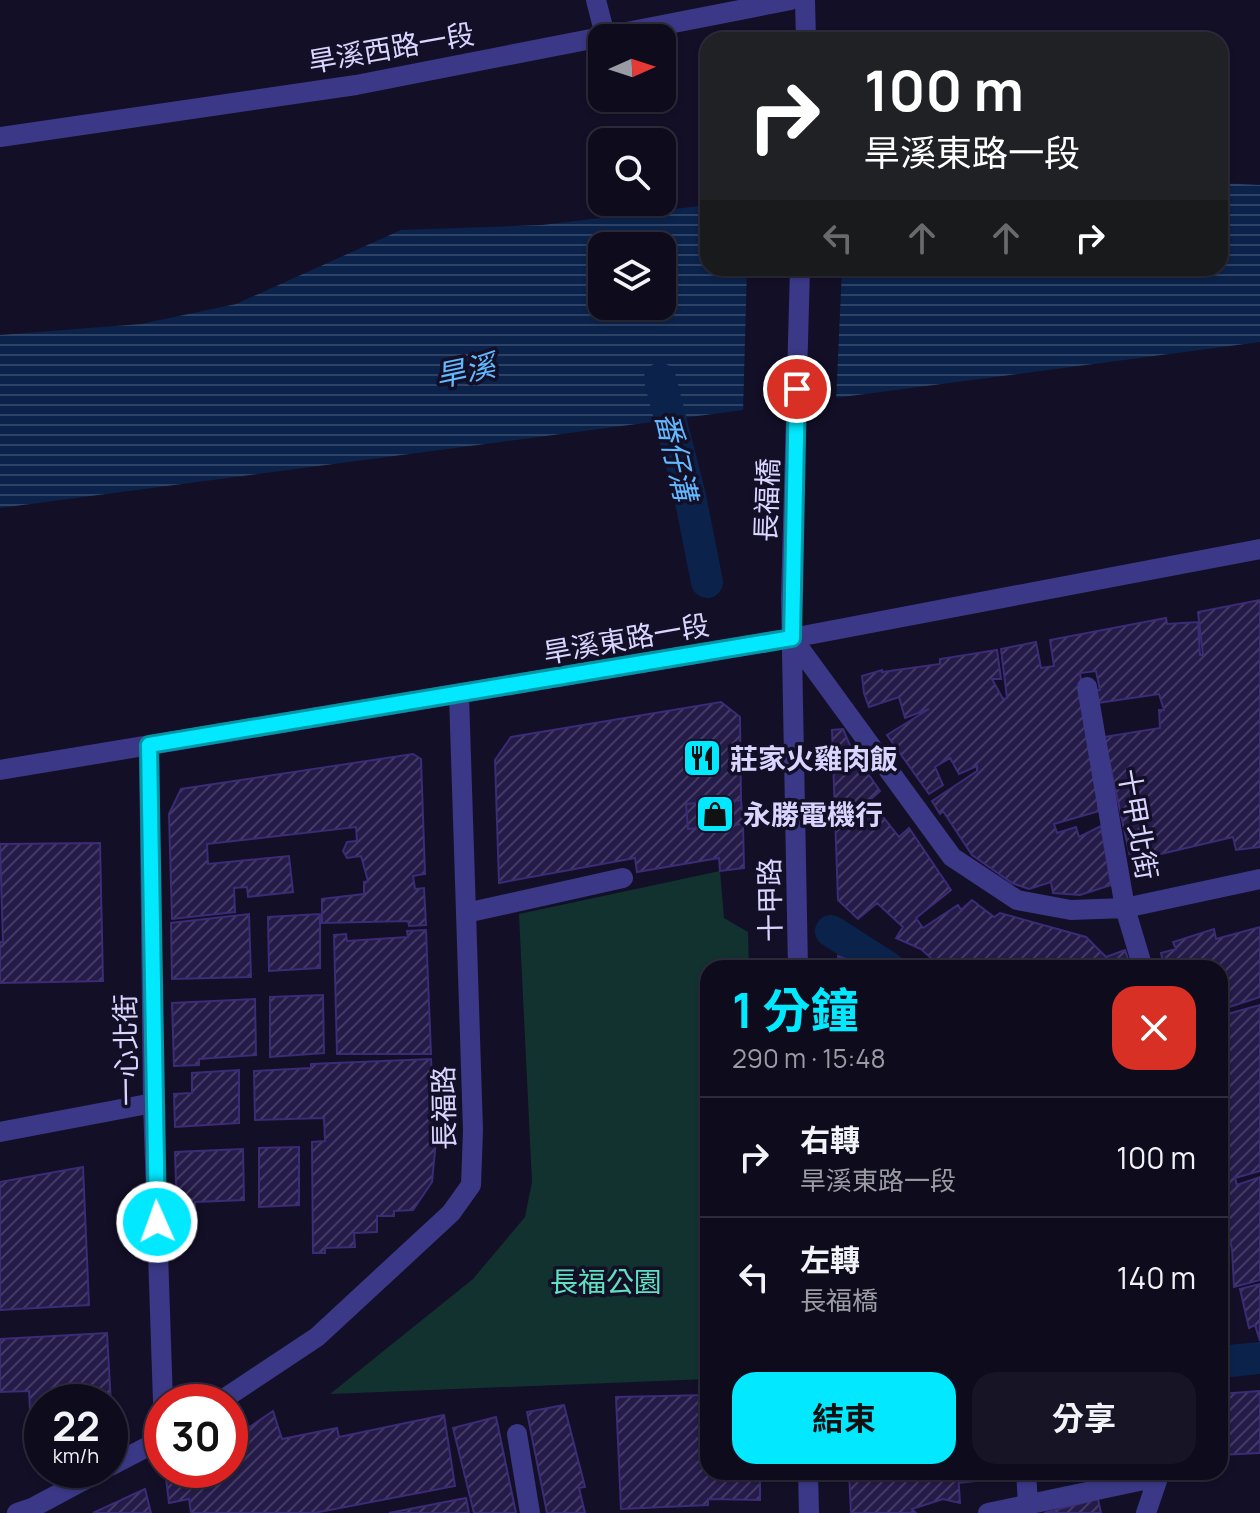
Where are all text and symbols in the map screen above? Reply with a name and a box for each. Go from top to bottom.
street label: 旱溪西路一段 [305,14,477,80]
north arrow [588,24,676,112]
map controls [588,24,676,320]
text: 100 m [864,51,1024,128]
icon: right [732,64,836,168]
button: search [588,128,676,216]
text: 旱溪東路一段 [864,128,1080,177]
icon: left [816,216,860,260]
icon: ahead [900,216,944,260]
icon: ahead [984,216,1028,260]
icon: right [1068,216,1112,260]
button: layers [588,232,676,320]
water label: 旱溪 [431,343,503,396]
pin [763,355,831,423]
icon: arrive [775,367,819,411]
water label: 番仔溝 [647,408,708,508]
street label: 長福橋 [746,457,786,543]
street label: 旱溪東路一段 [540,605,712,671]
restaurant icon: 莊家火雞肉飯 [681,737,723,779]
place label: 莊家火雞肉飯 [730,739,898,777]
street label: 十甲北街 [1111,766,1167,882]
shop icon: 永勝電機行 [694,793,736,835]
place label: 永勝電機行 [743,795,883,833]
street label: 十甲路 [749,858,789,942]
text: 1 分鐘 [732,977,859,1042]
button: close [1112,986,1196,1070]
street label: 一心北街 [105,994,145,1106]
text: 290 m · 15:48 [732,1040,886,1076]
street label: 長福路 [423,1066,463,1150]
text: 右轉 [800,1119,860,1160]
icon: right [732,1135,776,1179]
text: 100 m [1116,1137,1196,1178]
text: 旱溪東路一段 [800,1162,956,1198]
position arrow [115,1180,199,1264]
text: 左轉 [800,1239,860,1280]
icon: left [732,1255,776,1299]
text: 140 m [1117,1257,1196,1298]
park label: 長福公園 [550,1262,662,1300]
text: 長福橋 [800,1282,878,1318]
button: 結束 [732,1372,956,1464]
button: 分享 [972,1372,1196,1464]
speed limit sign: 30 [144,1384,248,1488]
text: 22 [52,1398,100,1453]
text: km/h [53,1442,99,1469]

